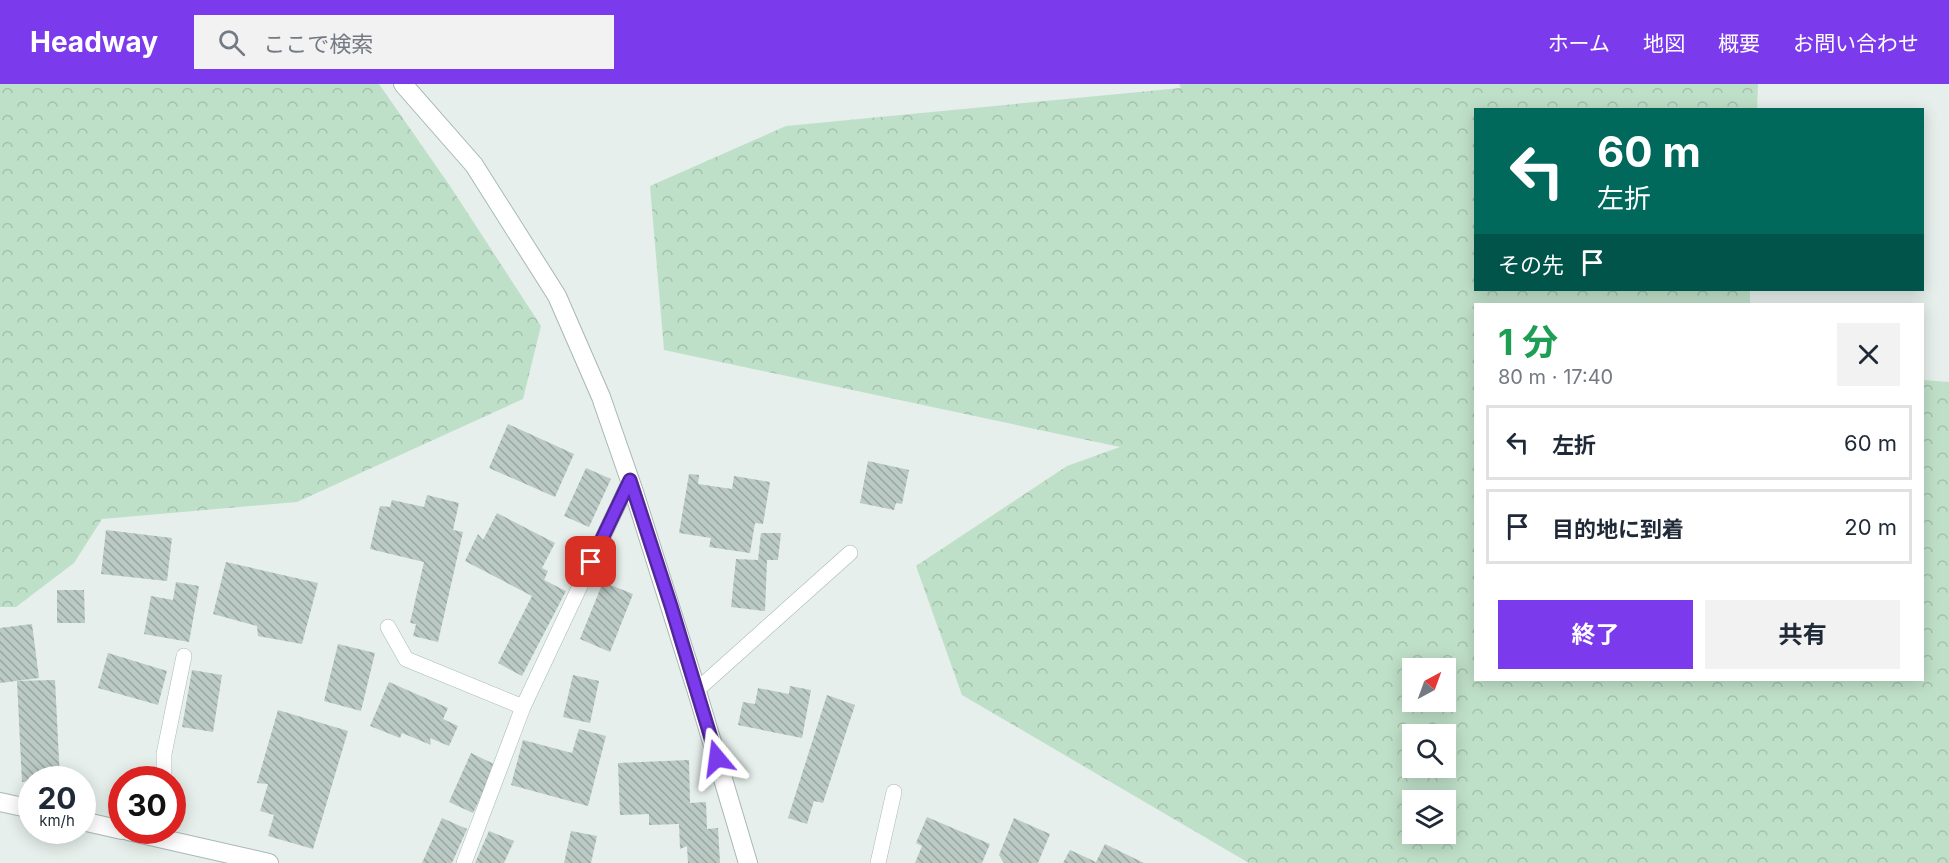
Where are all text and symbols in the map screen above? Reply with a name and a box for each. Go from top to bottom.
search box [194,15,614,69]
text: Headway [30,25,158,59]
icon: search [215,26,248,59]
text: ここで検索 [263,31,373,57]
text: ホーム [1548,31,1610,56]
text: 地図 [1643,31,1685,56]
text: 概要 [1718,31,1760,56]
text: お問い合わせ [1793,31,1919,56]
text: 60 m [1597,126,1701,177]
icon: left [1498,132,1576,210]
text: 左折 [1597,182,1651,215]
icon: arrive [1576,246,1609,279]
text: その先 [1498,252,1564,278]
text: 1 分 [1498,320,1558,364]
button: close [1837,323,1900,386]
text: 80 m · 17:40 [1498,365,1613,389]
icon: left [1501,426,1534,459]
text: 60 m [1844,430,1897,456]
text: 左折 [1552,432,1596,458]
icon: arrive [1501,510,1534,543]
text: 20 m [1844,514,1897,540]
text: 目的地に到着 [1552,516,1684,542]
pin [565,536,616,587]
icon: arrive [574,545,607,578]
button: 終了 [1498,600,1693,669]
button: 共有 [1705,600,1900,669]
north arrow [1402,658,1456,712]
map controls [1402,658,1456,844]
button: search [1402,724,1456,778]
position arrow [685,726,749,790]
speed limit sign: 30 [108,766,186,844]
text: 20 [37,780,77,816]
button: layers [1402,790,1456,844]
text: km/h [39,811,75,830]

